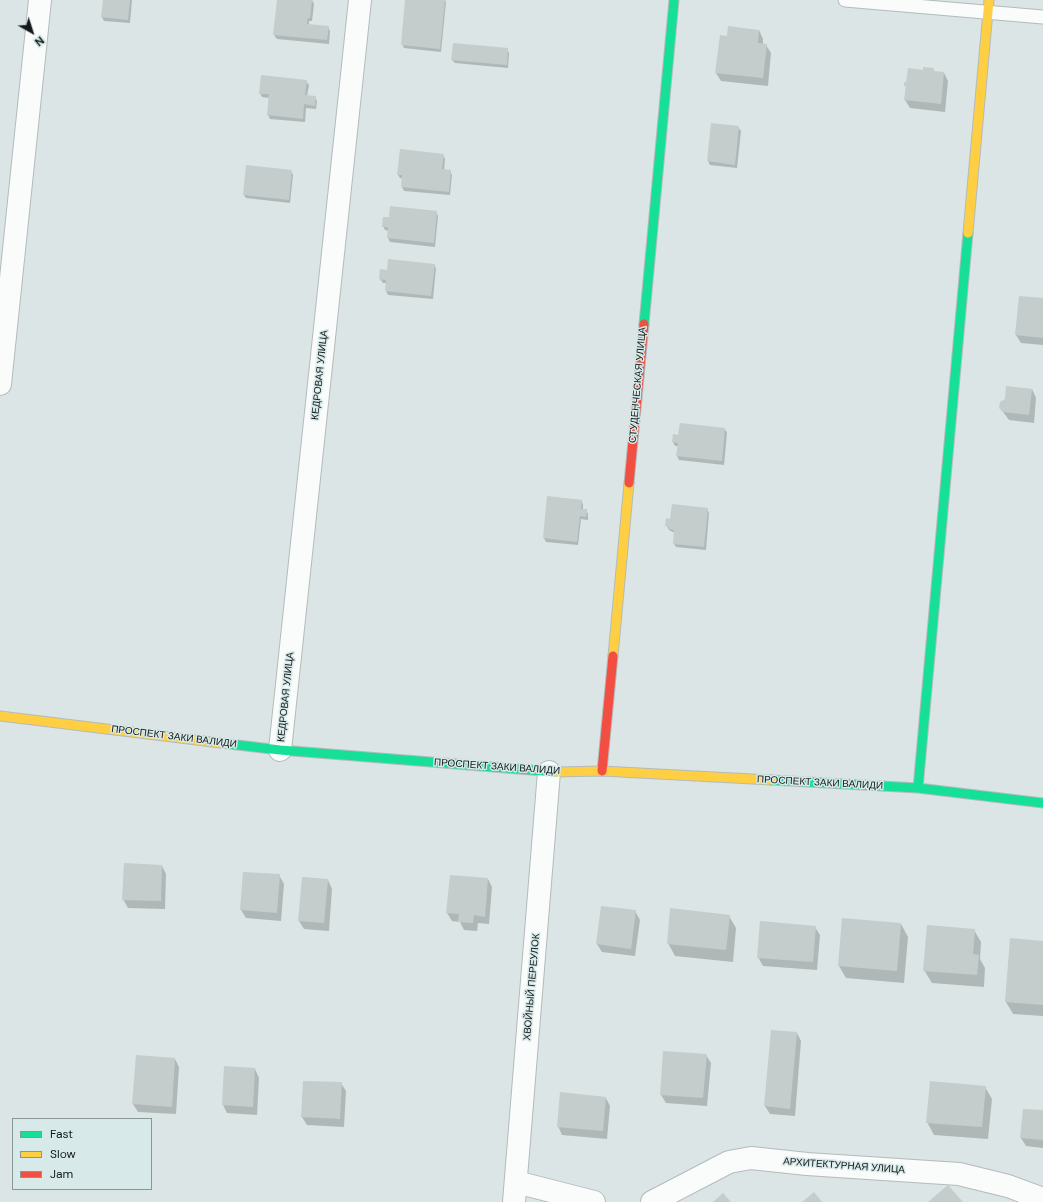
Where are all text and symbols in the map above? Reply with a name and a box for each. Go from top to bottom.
north arrow [12,12,52,52]
text: N [32,33,47,49]
street label: СТУДЕНЧЕСКАЯ УЛИЦА [627,327,649,443]
street label: КЕДРОВАЯ УЛИЦА [309,330,331,420]
street label: КЕДРОВАЯ УЛИЦА [275,652,297,742]
street label: ПРОСПЕКТ ЗАКИ ВАЛИДИ [111,723,237,751]
street label: ПРОСПЕКТ ЗАКИ ВАЛИДИ [434,757,560,777]
street label: ПРОСПЕКТ ЗАКИ ВАЛИДИ [757,774,883,792]
street label: ХВОЙНЫЙ ПЕРЕУЛОК [521,933,543,1041]
legend [12,1118,152,1190]
text: Fast [50,1126,73,1142]
text: Slow [50,1146,76,1162]
street label: АРХИТЕКТУРНАЯ УЛИЦА [783,1156,905,1176]
text: Jam [50,1166,73,1182]

